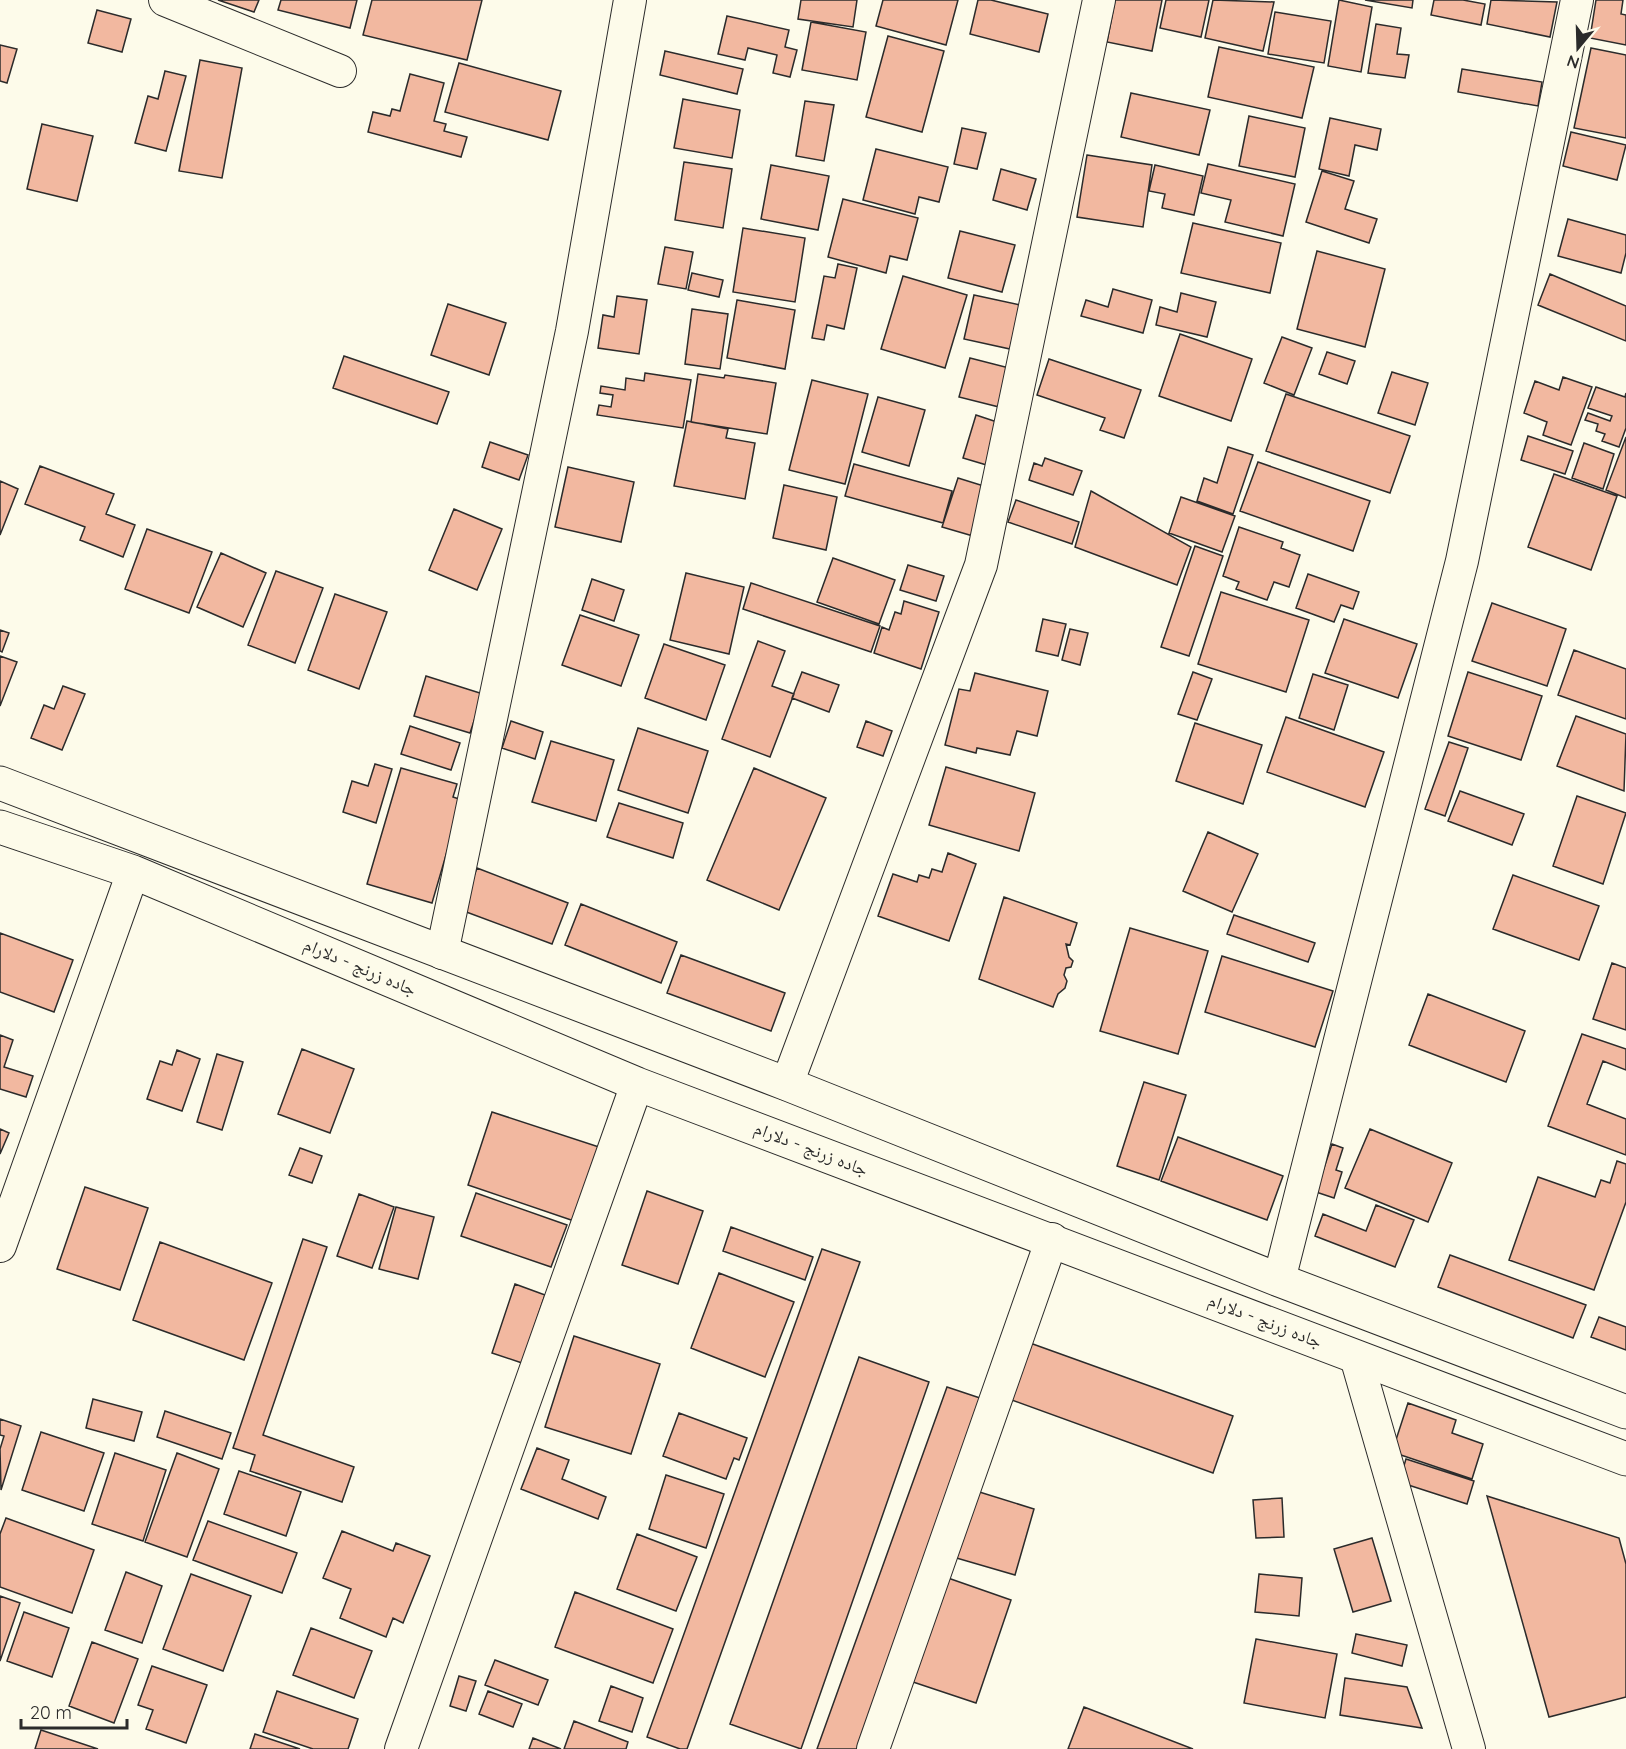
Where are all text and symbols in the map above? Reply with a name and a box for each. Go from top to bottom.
north arrow [1548,18,1608,78]
text: N [1564,51,1582,74]
street label: جاده زرنج - دلارام [300,932,420,1002]
street label: جاده زرنج - دلارام [751,1116,871,1182]
street label: جاده زرنج - دلارام [1205,1288,1325,1354]
scale bar [21,1692,128,1730]
text: 20 m [30,1701,72,1724]

